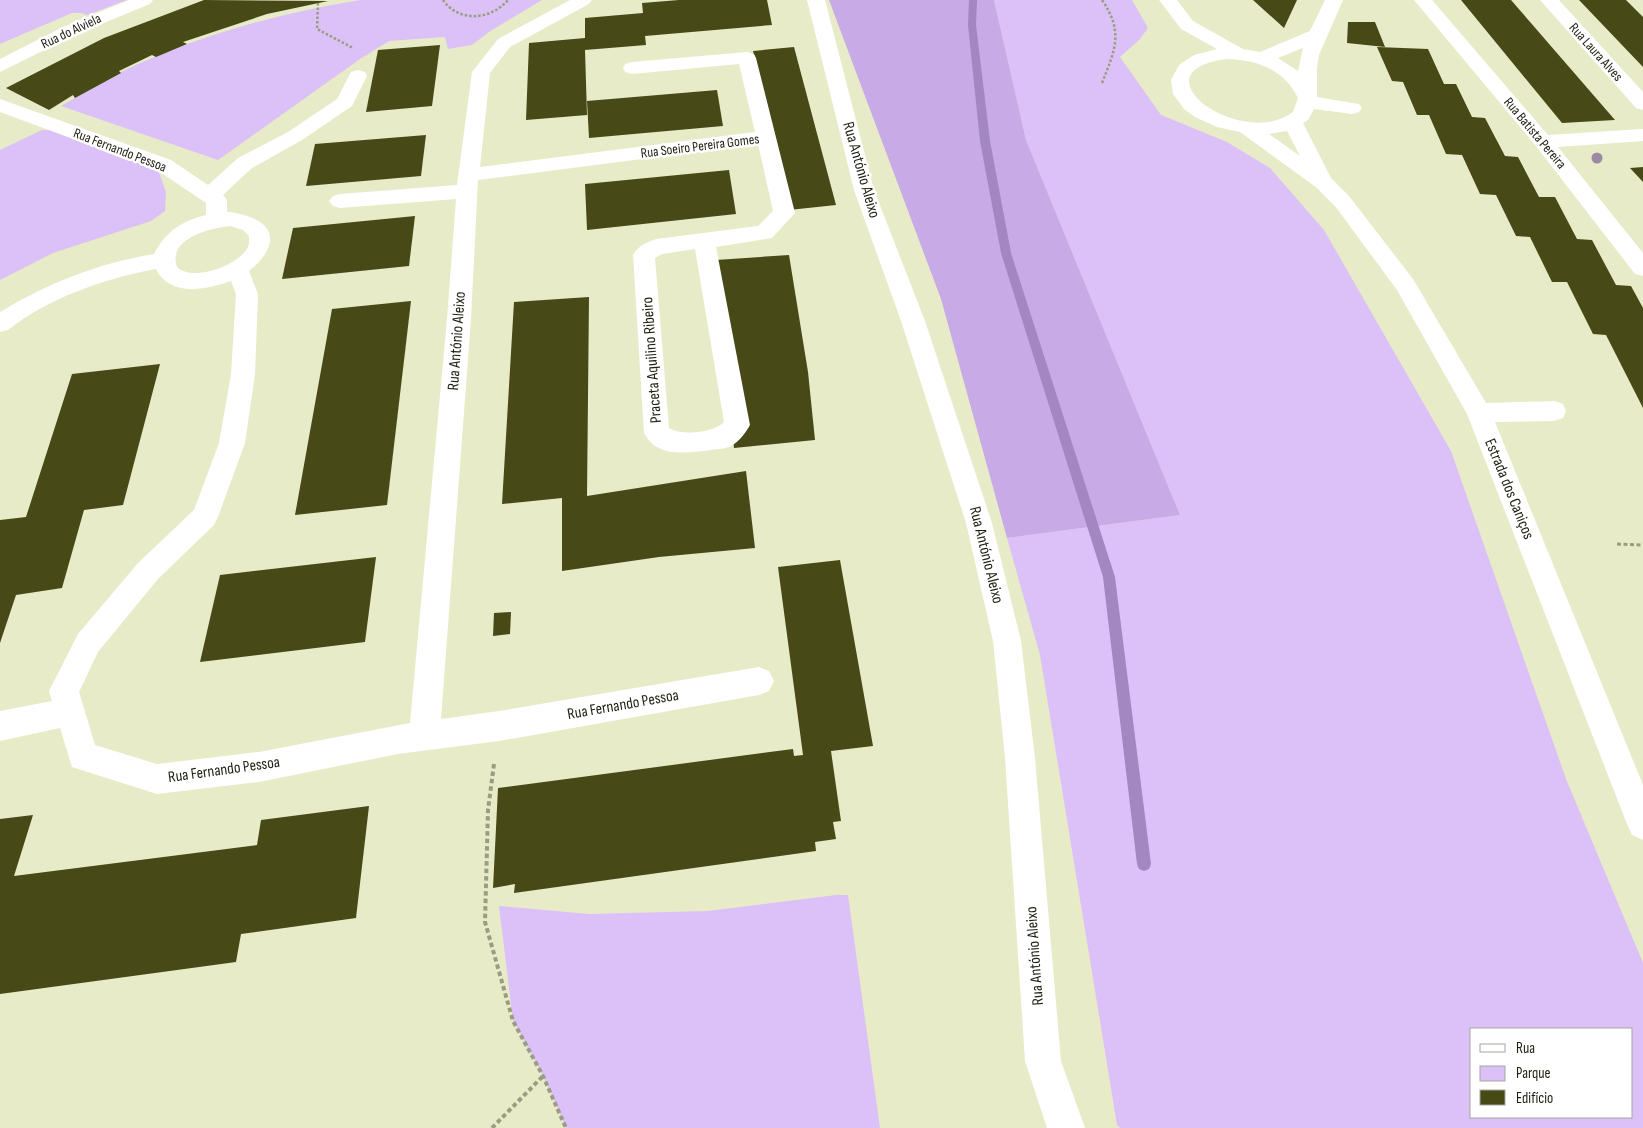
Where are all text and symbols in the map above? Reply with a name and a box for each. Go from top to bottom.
street label: Rua do Alviela [38,10,104,52]
street label: Rua Laura Alves [1565,19,1627,85]
street label: Rua Batista Pereira [1500,94,1570,172]
street label: Rua António Aleixo [838,120,884,220]
street label: Rua Fernando Pessoa [71,124,169,176]
street label: Rua Soeiro Pereira Gomes [640,130,760,162]
street label: Rua António Aleixo [444,291,470,391]
street label: Praceta Aquilino Ribeiro [638,296,666,424]
street label: Estrada dos Caniços [1480,436,1538,542]
street label: Rua António Aleixo [965,505,1007,605]
street label: Rua Fernando Pessoa [566,686,680,724]
street label: Rua Fernando Pessoa [167,753,281,787]
street label: Rua António Aleixo [1022,906,1048,1006]
legend [1470,1028,1633,1118]
text: Rua [1516,1039,1535,1058]
text: Parque [1516,1064,1551,1083]
text: Edifício [1516,1089,1553,1108]

